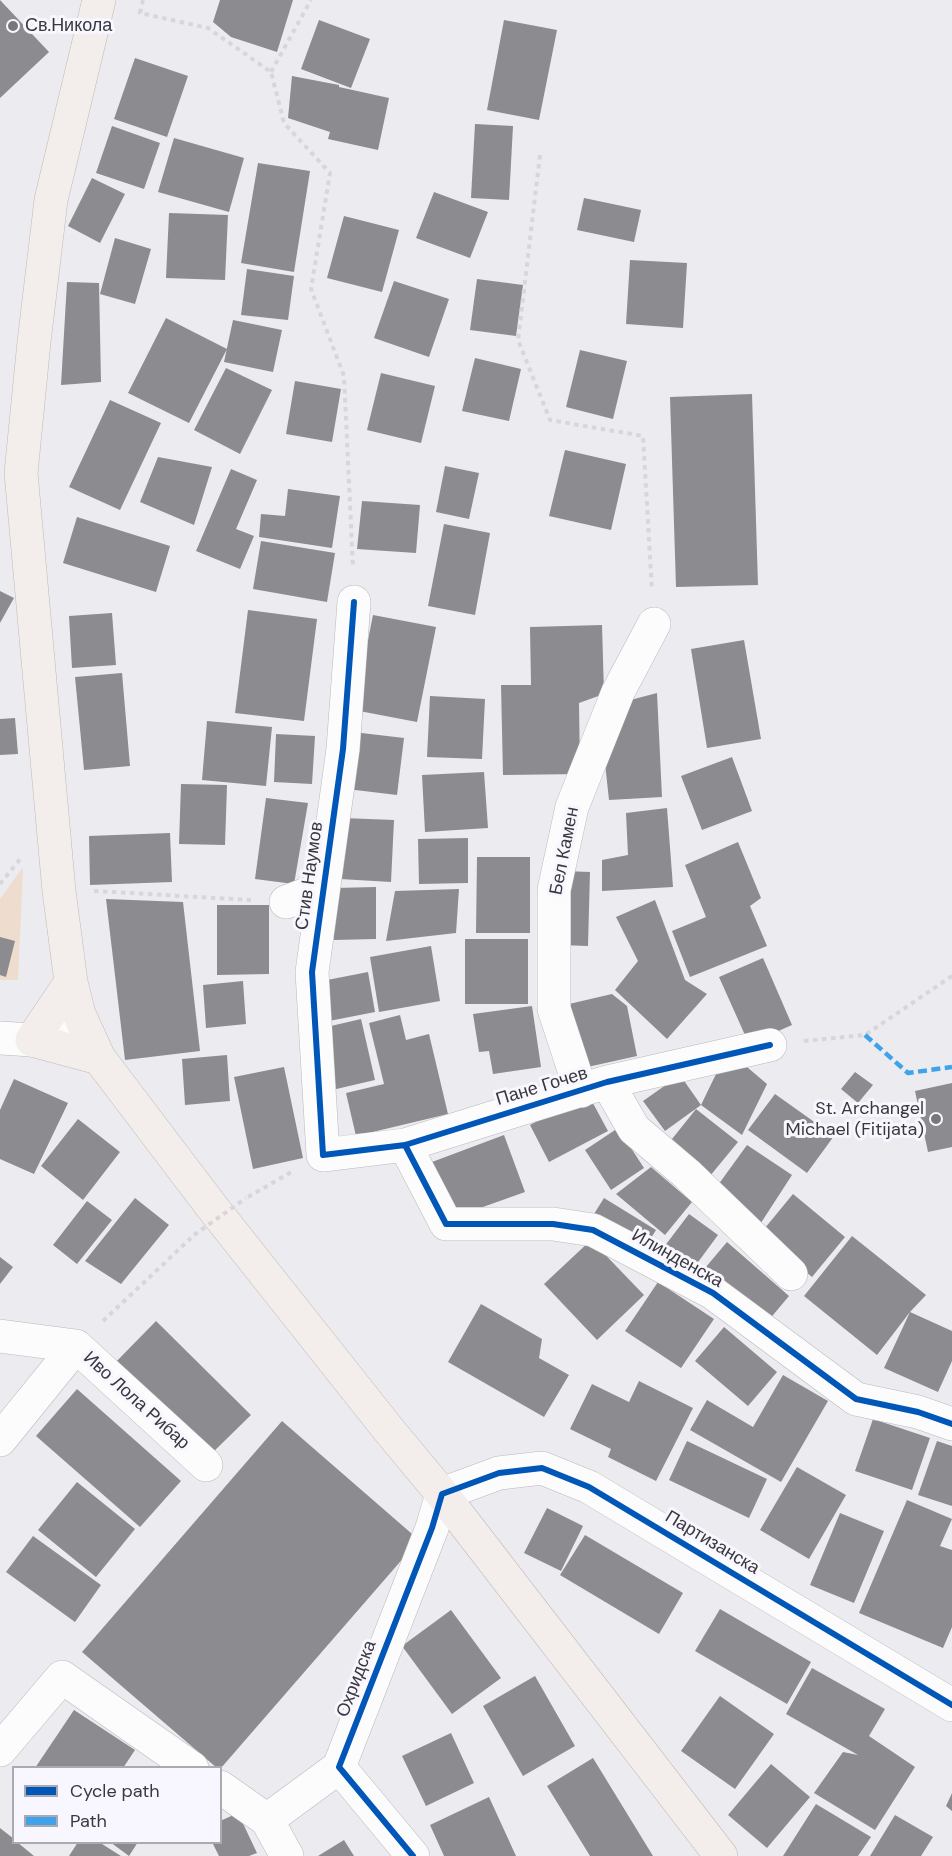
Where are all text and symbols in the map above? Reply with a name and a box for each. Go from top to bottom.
place label: Св.Никола [25,15,112,37]
marker: Св.Никола [6,19,20,33]
street label: Бел Камен [546,805,584,897]
street label: Стив Наумов [292,820,328,932]
street label: Пане Гочев [494,1063,590,1111]
place label: St. Archangel Michael (Fitijata) [786,1098,924,1140]
marker: St. Archangel Michael (Fitijata) [929,1112,943,1126]
street label: Илинденска [628,1225,726,1293]
street label: Иво Лола Рибар [78,1348,194,1454]
street label: Партизанска [661,1506,763,1580]
street label: Охридска [332,1637,382,1721]
legend [12,1766,222,1844]
text: Cycle path [70,1779,160,1803]
text: Path [70,1809,107,1833]

